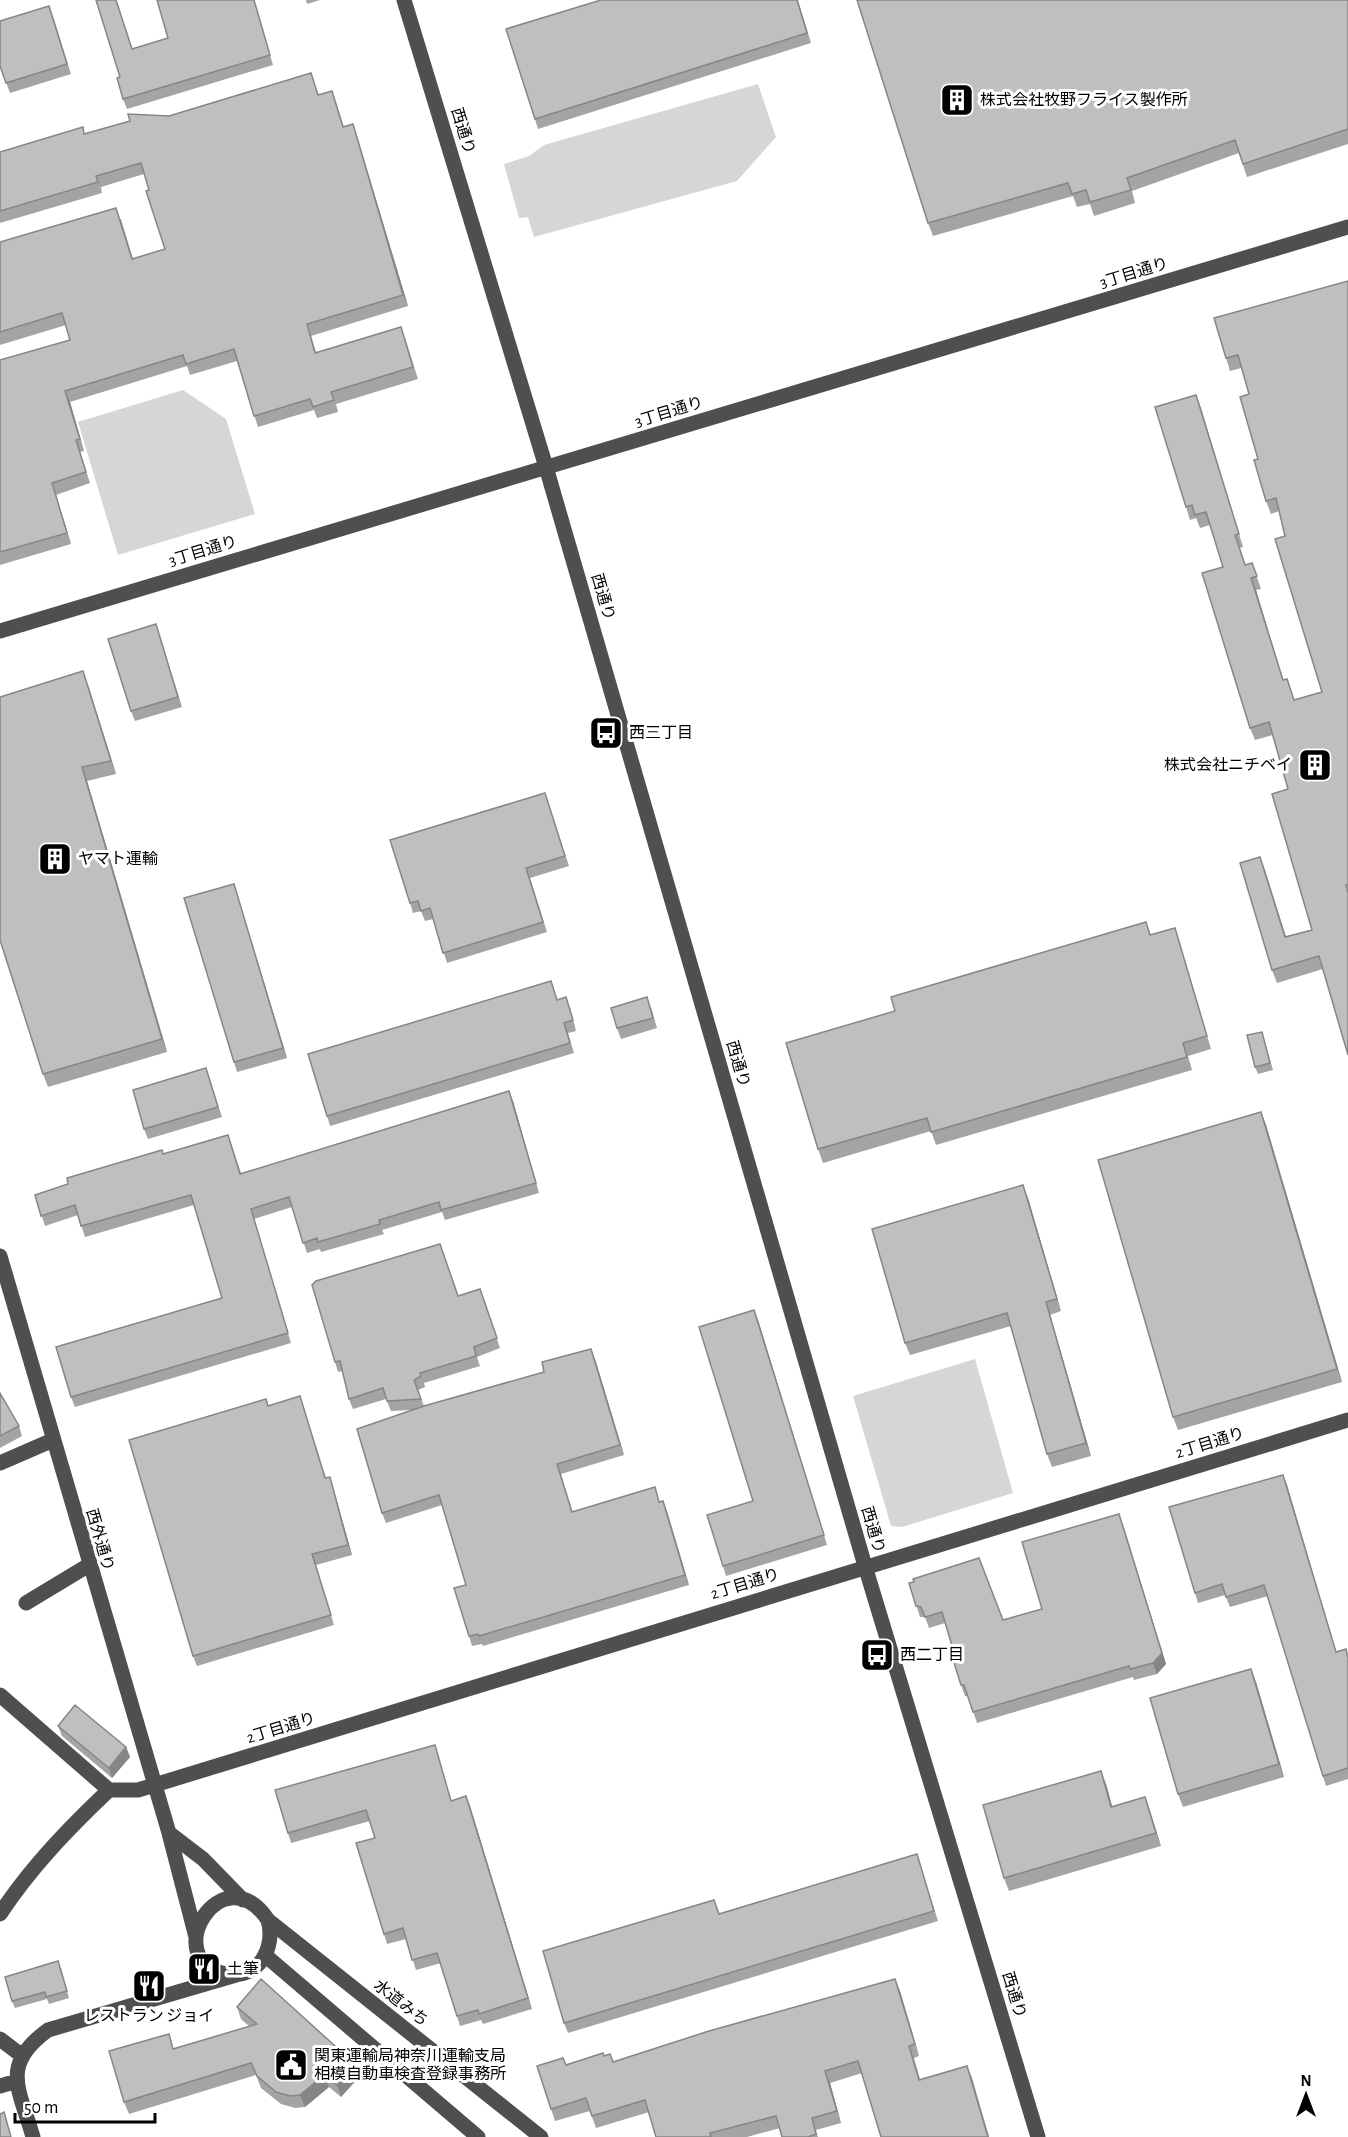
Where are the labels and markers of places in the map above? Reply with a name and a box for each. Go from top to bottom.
building icon: 株式会社牧野フライス製作所 [939,82,975,118]
place label: 株式会社牧野フライス製作所 [980,91,1188,108]
bus stop icon: 西三丁目 [588,715,624,751]
place label: 西三丁目 [629,725,693,741]
building icon: 株式会社ニチベイ [1297,747,1333,783]
place label: 株式会社ニチベイ [1164,757,1292,773]
building icon: ヤマト運輸 [37,841,73,877]
place label: ヤマト運輸 [78,850,158,867]
bus stop icon: 西二丁目 [859,1637,895,1673]
place label: 西二丁目 [900,1647,964,1663]
restaurant icon: 土筆 [186,1951,222,1987]
place label: 土筆 [227,1960,259,1977]
restaurant icon: レストラン ジョイ [131,1968,167,2004]
place label: レストラン ジョイ [84,2008,214,2024]
public building icon: 関東運輸局神奈川運輸支局 相模自動車検査登録事務所 [273,2047,309,2083]
place label: 関東運輸局神奈川運輸支局 相模自動車検査登録事務所 [314,2047,506,2082]

